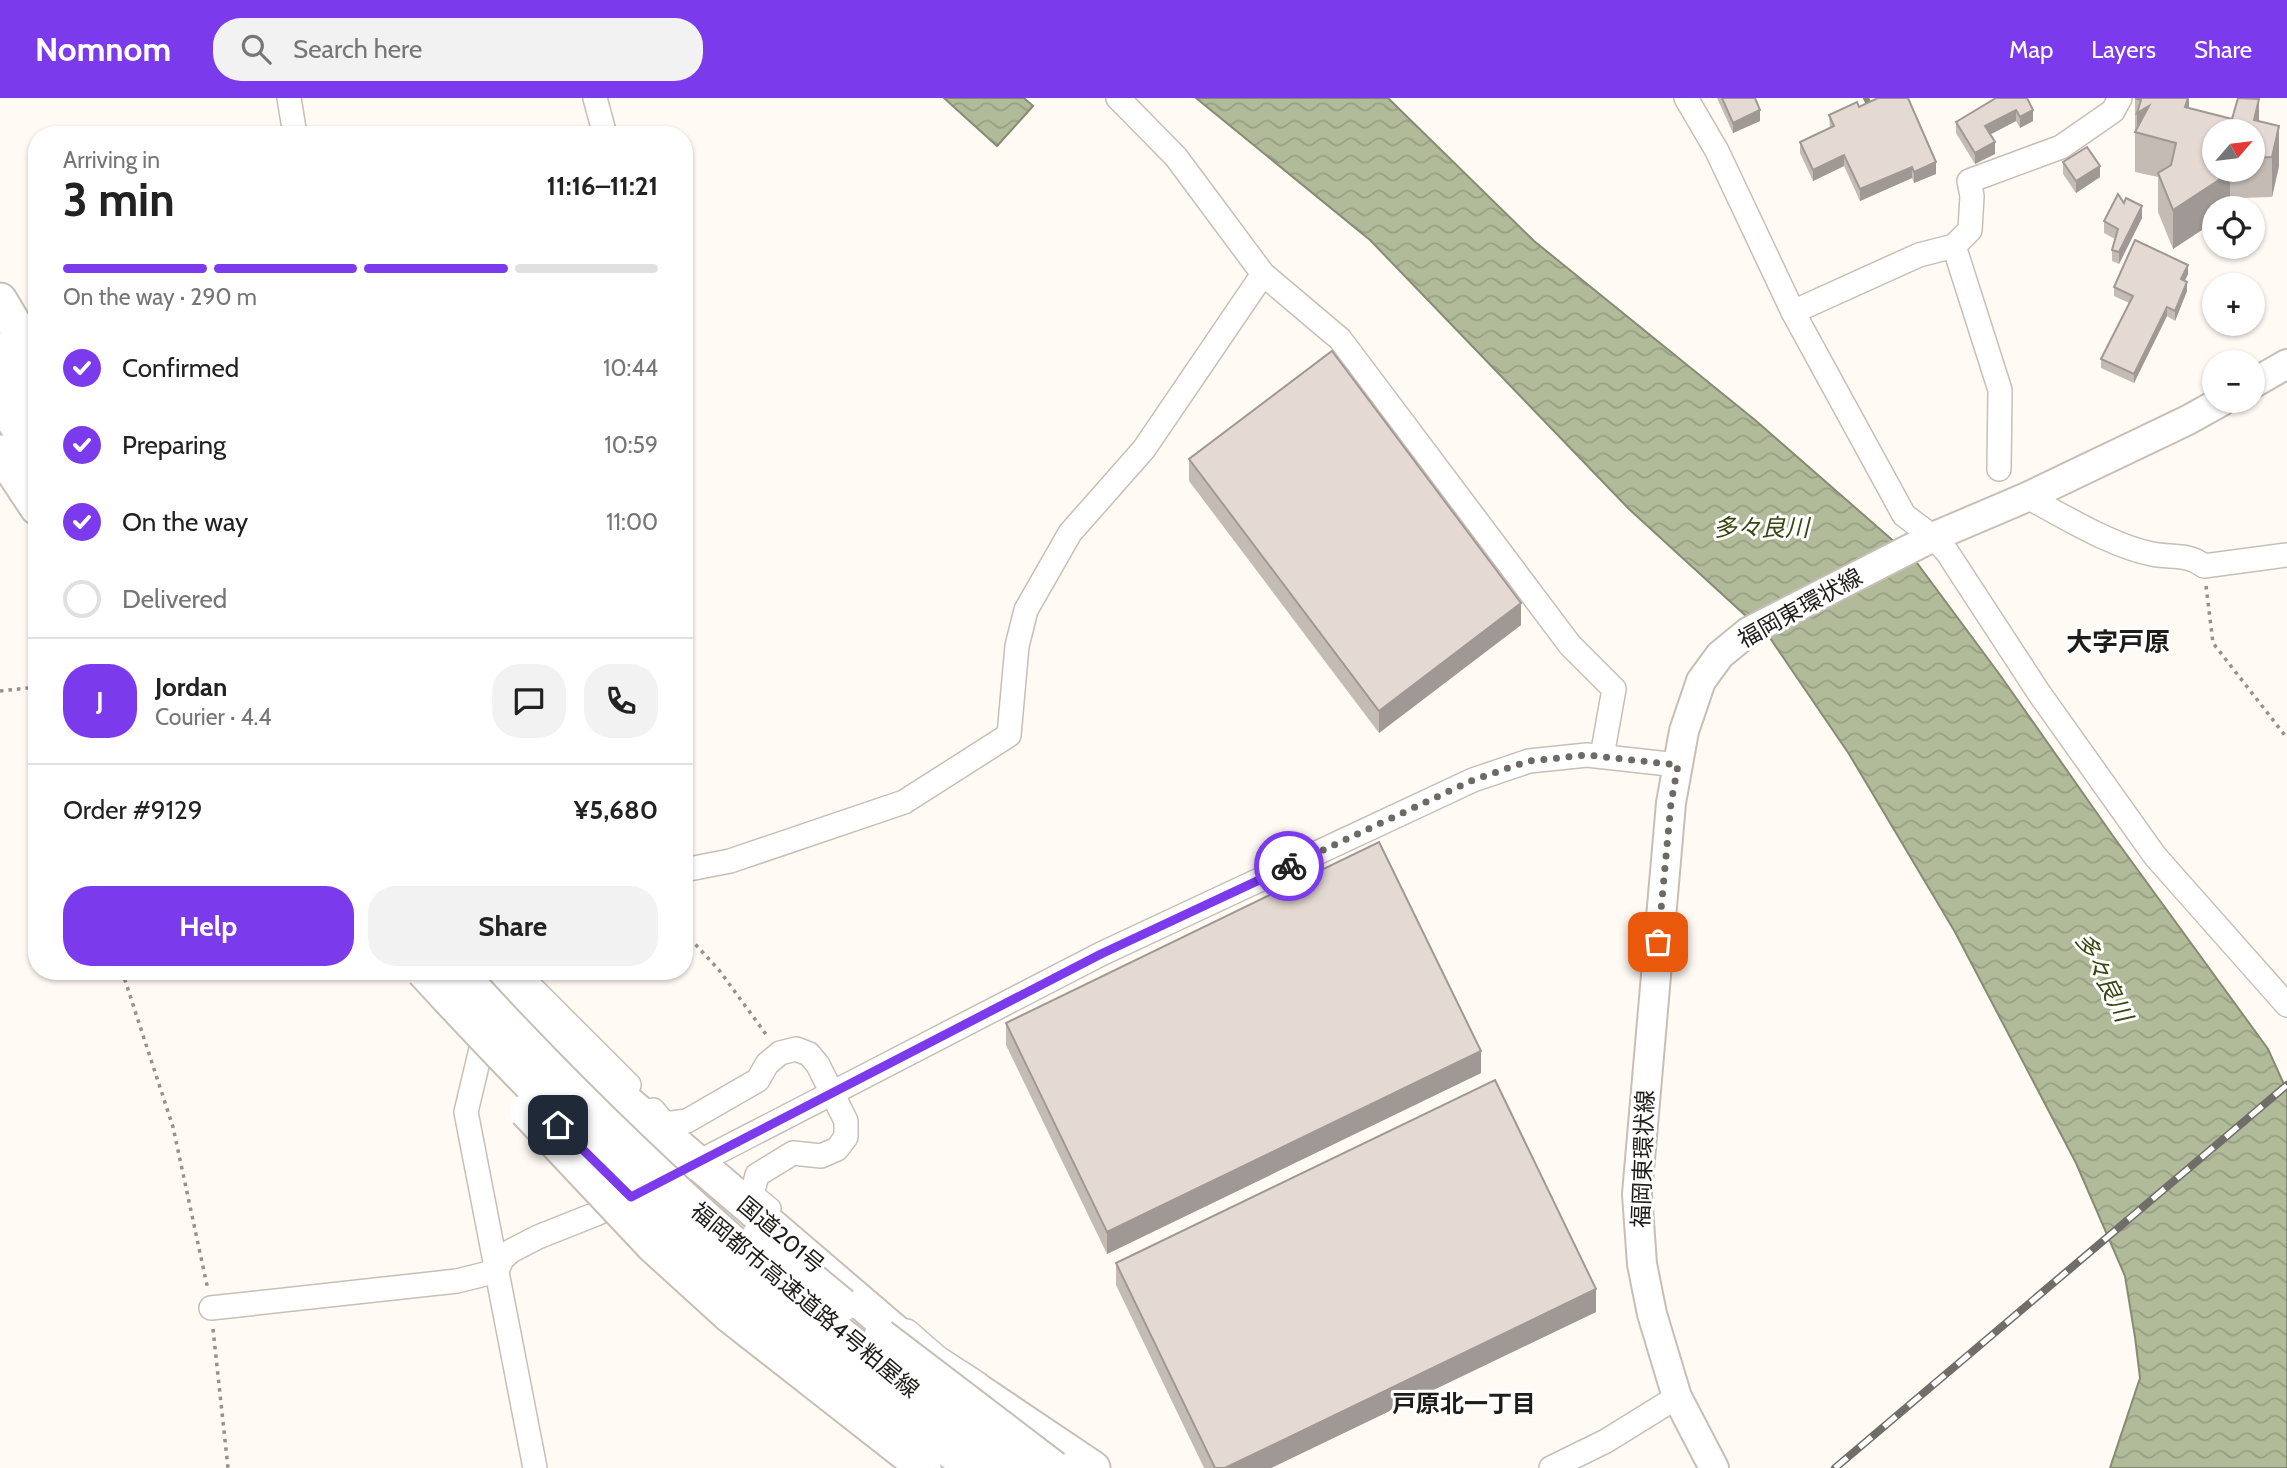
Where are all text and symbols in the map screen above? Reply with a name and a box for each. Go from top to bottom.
search box [213,18,703,81]
text: Nomnom [35,29,171,69]
icon: search [237,30,275,68]
text: Search here [293,33,422,65]
text: Map [2009,35,2053,64]
text: Layers [2091,35,2156,64]
text: Share [2194,35,2252,64]
north arrow [2202,119,2264,182]
map controls [2202,119,2265,413]
text: Arriving in [63,146,160,174]
text: 11:16–11:21 [546,170,658,202]
text: 3 min [63,172,175,228]
button: locate [2202,196,2265,259]
button: + [2202,273,2265,336]
text: On the way · 290 m [63,283,257,311]
icon: check [63,349,101,387]
button: − [2202,350,2265,413]
text: Confirmed [122,352,239,384]
text: 10:44 [603,354,658,382]
icon: check [63,426,101,464]
text: Preparing [122,429,226,461]
text: 10:59 [604,431,658,459]
icon: check [63,503,101,541]
text: On the way [122,506,248,538]
text: 11:00 [606,508,658,536]
water label: 多々良川 [1713,513,1812,542]
street label: 福岡東環状線 [1733,562,1867,654]
text: Delivered [122,583,227,615]
district label: 大字戸原 [2066,626,2170,658]
button: chat [492,664,566,738]
button: phone [584,664,658,738]
text: Jordan [155,671,227,703]
text: J [96,685,104,717]
text: Courier · 4.4 [155,703,272,731]
text: Order #9129 [63,794,202,826]
text: ¥5,680 [574,794,658,826]
courier [1254,831,1324,901]
icon: bike [1270,847,1308,885]
button: Help [63,886,354,966]
button: Share [368,886,658,966]
pin [1628,912,1688,972]
icon: bag [1639,923,1677,961]
water label: 多々良川 [2069,928,2140,1029]
street label: 福岡東環状線 [1627,1090,1659,1228]
pin [528,1095,588,1155]
icon: home [539,1106,577,1144]
street label: 国道201号 [732,1191,830,1279]
street label: 福岡都市高速道路4号粕屋線 [685,1196,925,1404]
district label: 戸原北一丁目 [1392,1389,1536,1418]

